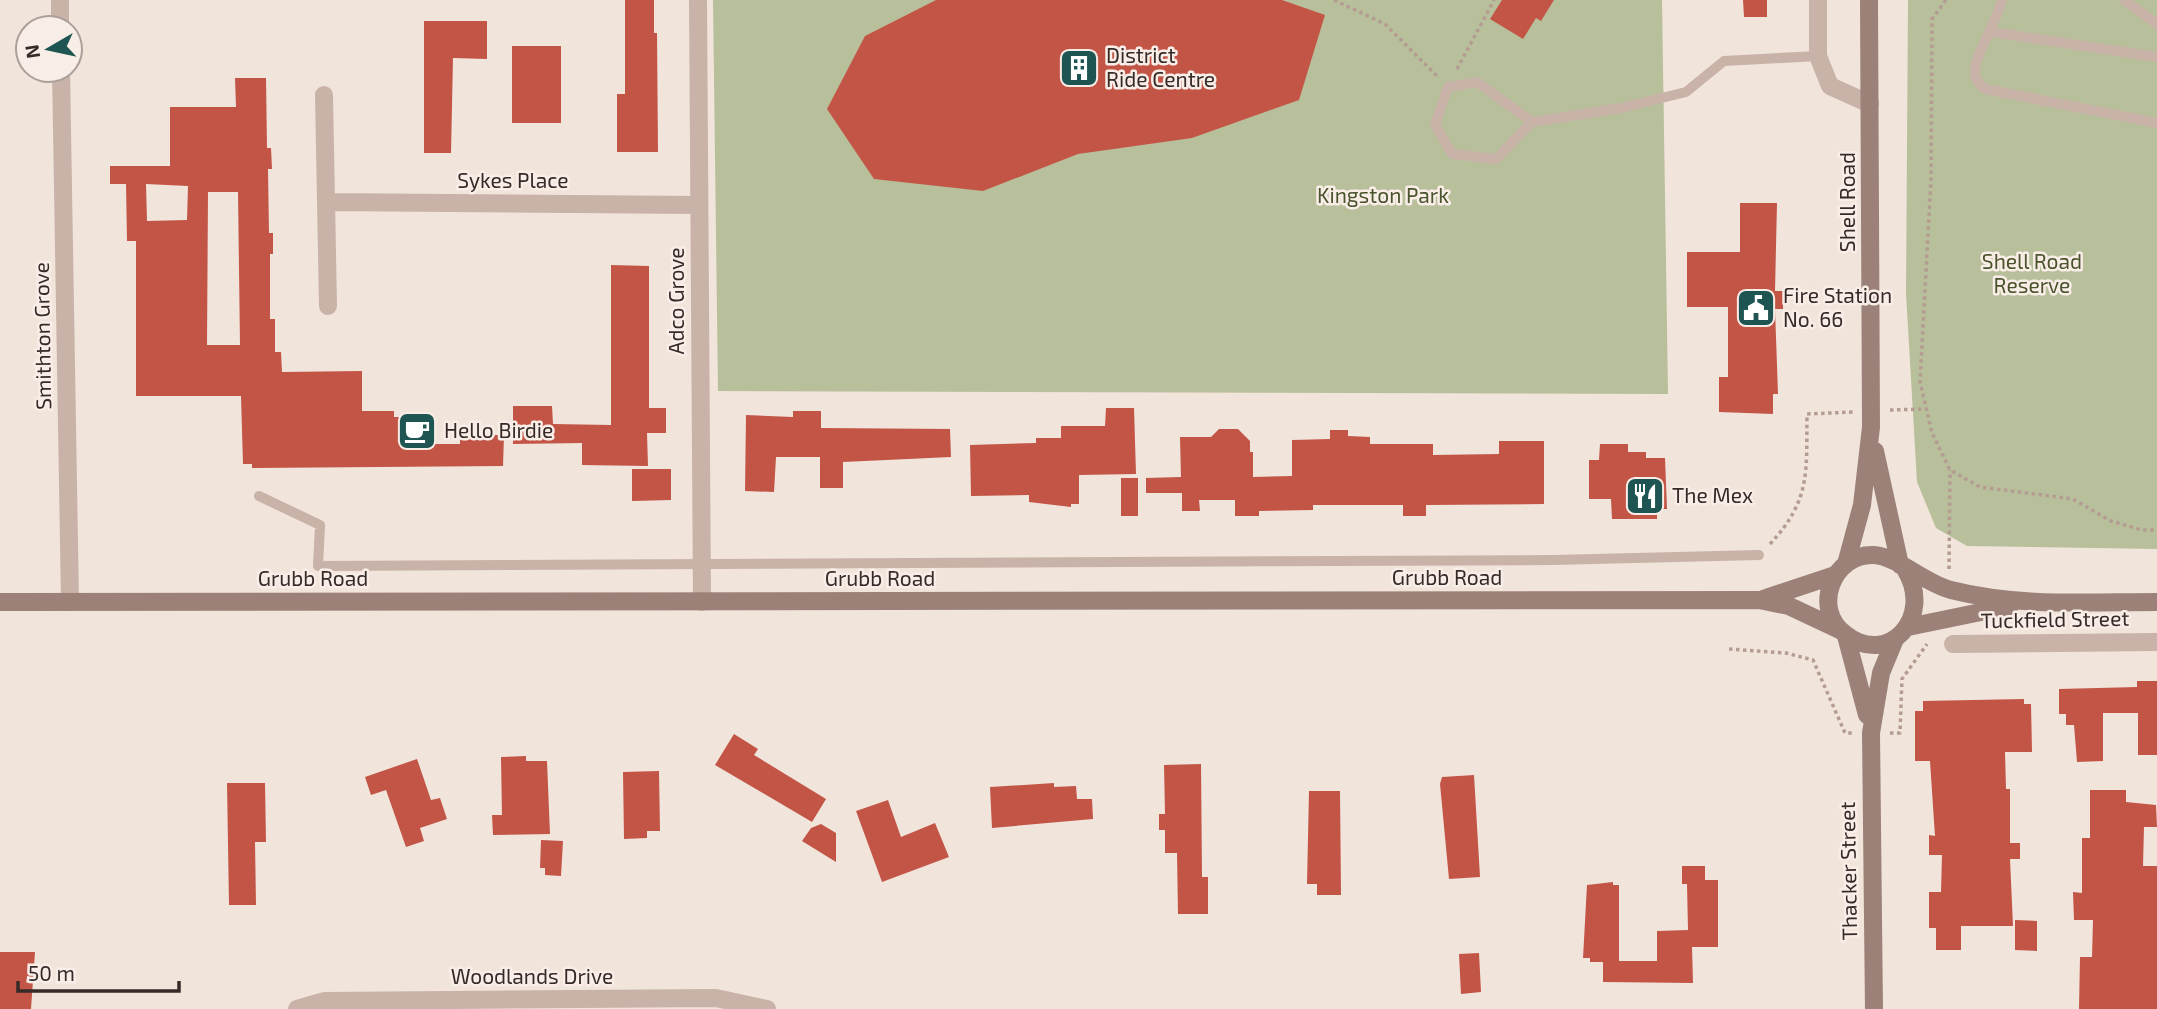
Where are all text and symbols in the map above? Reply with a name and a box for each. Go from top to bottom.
north arrow [14,14,84,84]
place label: District Ride Centre [1106,42,1215,91]
text: N [19,43,44,60]
building icon: District Ride Centre [1058,47,1100,89]
street label: Shell Road [1834,152,1859,252]
street label: Sykes Place [457,167,569,192]
park label: Kingston Park [1317,182,1449,207]
street label: Adco Grove [663,247,688,355]
park label: Shell Road Reserve [1982,248,2082,297]
street label: Smithton Grove [28,262,55,410]
place label: Fire Station No. 66 [1783,282,1892,331]
public building icon: Fire Station No. 66 [1735,287,1777,329]
cafe icon: Hello Birdie [396,410,438,452]
place label: Hello Birdie [444,417,553,442]
restaurant icon: The Mex [1624,475,1666,517]
place label: The Mex [1672,482,1753,507]
street label: Grubb Road [1392,564,1502,589]
street label: Grubb Road [258,565,368,590]
street label: Grubb Road [825,565,935,590]
street label: Tuckfield Street [1980,605,2129,632]
street label: Thacker Street [1834,801,1861,941]
scale bar [18,950,178,994]
text: 50 m [28,960,75,985]
street label: Woodlands Drive [451,963,613,988]

